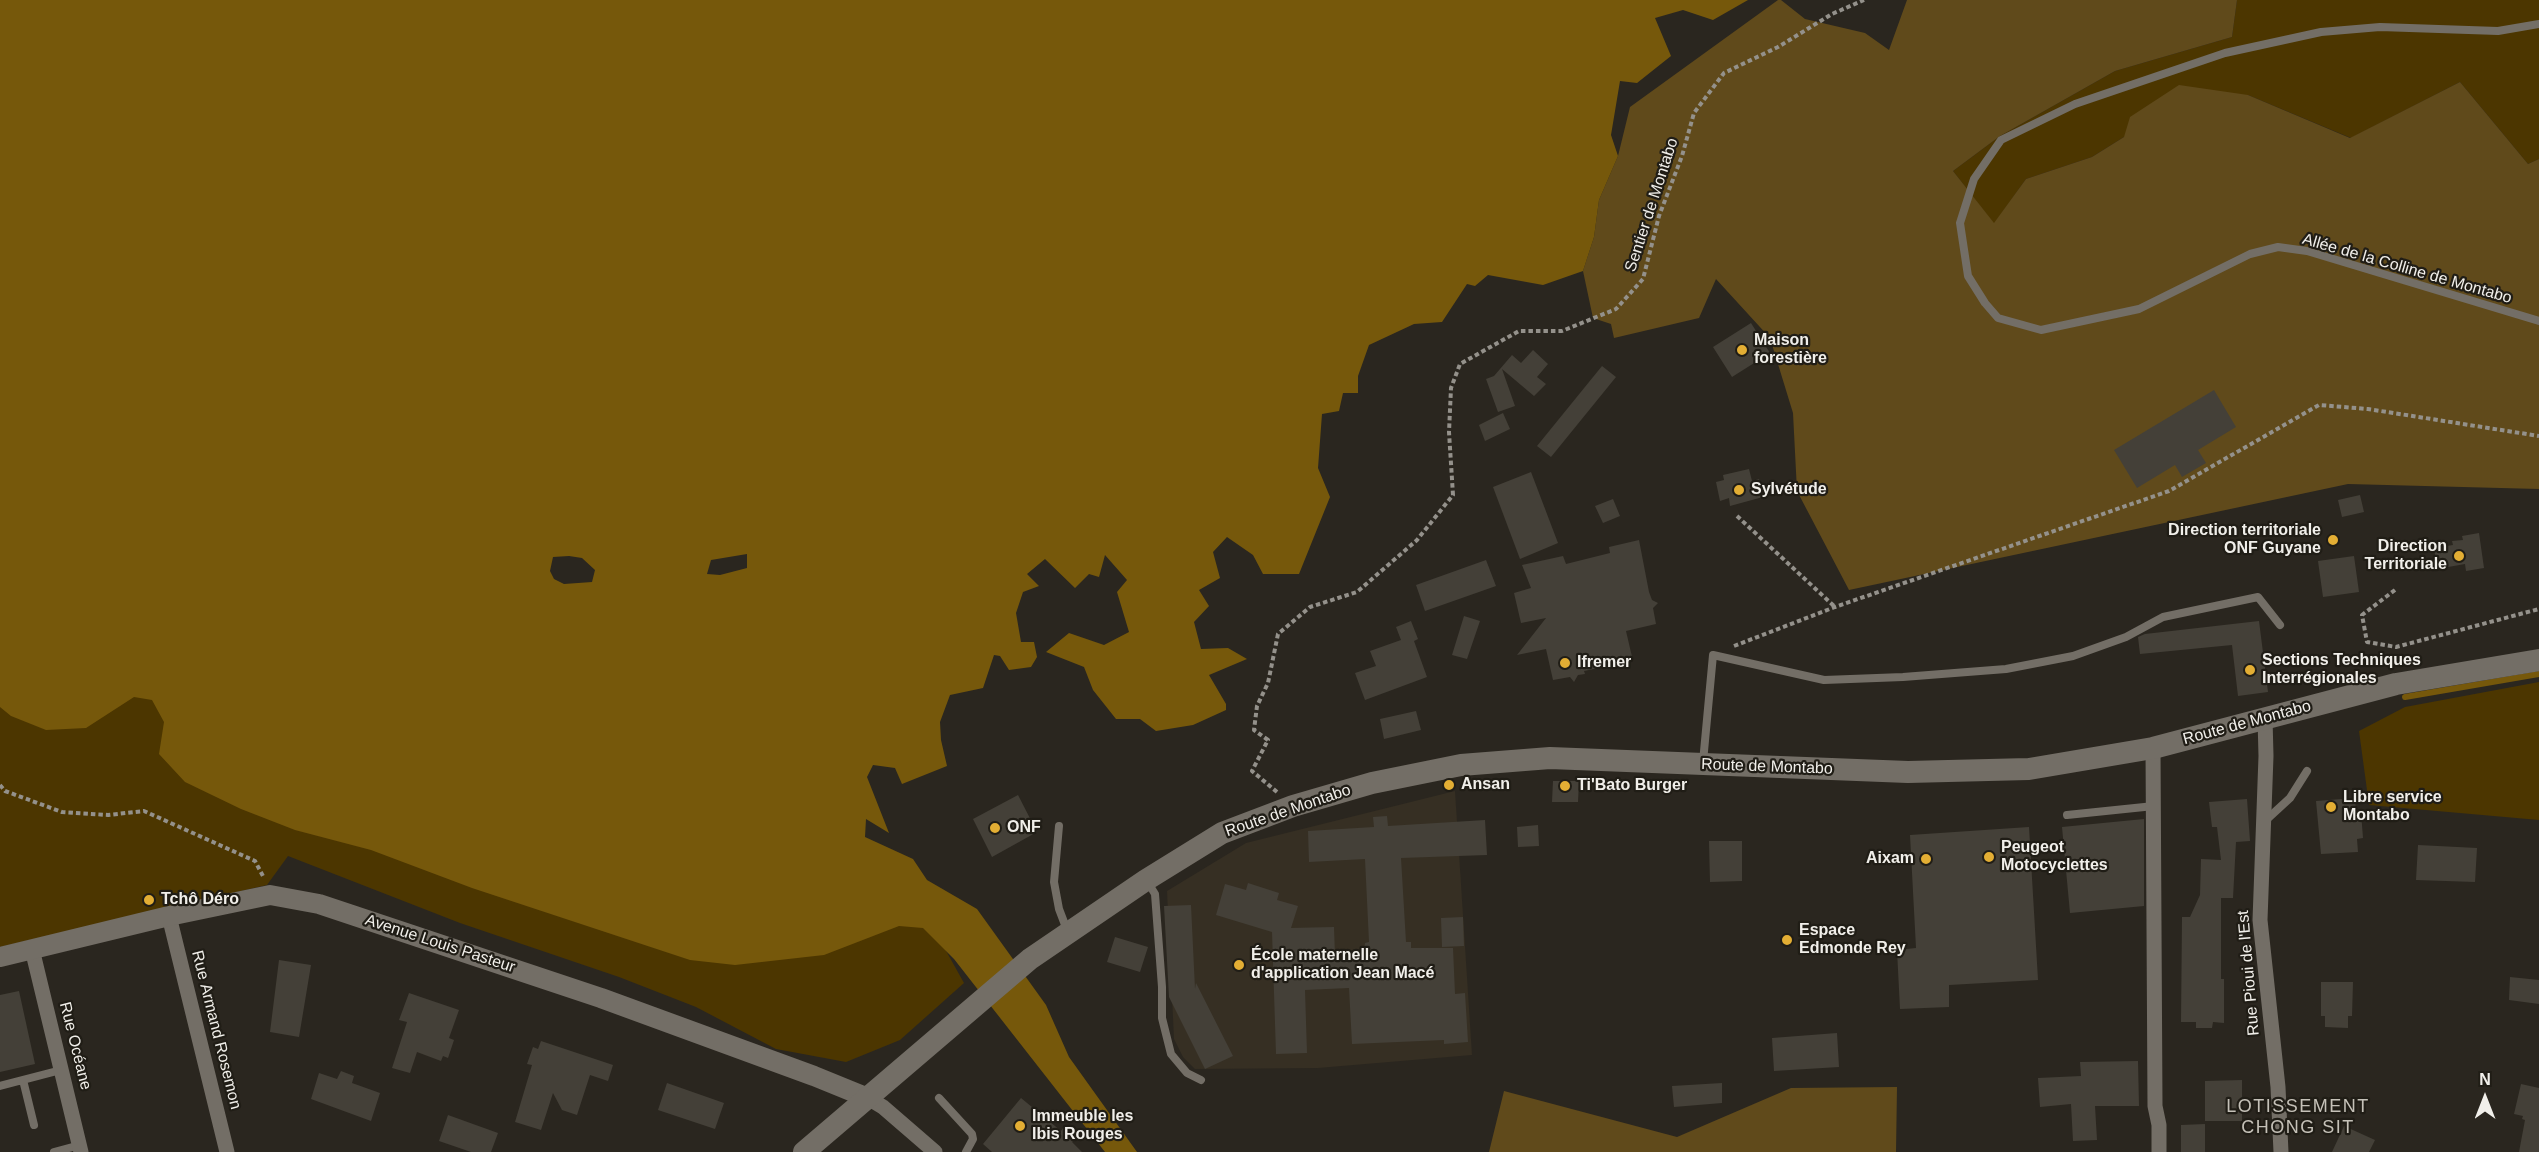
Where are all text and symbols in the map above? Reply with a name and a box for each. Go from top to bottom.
street label: Sentier de Montabo [1621,136,1683,274]
street label: Allée de la Colline de Montabo [2300,230,2514,308]
place label: Maison forestière [1754,331,1827,369]
marker: Maison forestière [1735,343,1749,357]
place label: Sylvétude [1751,480,1827,500]
marker: Sylvétude [1732,483,1746,497]
place label: Direction territoriale ONF Guyane [2168,521,2321,559]
marker: Direction territoriale ONF Guyane [2326,533,2340,547]
place label: Direction Territoriale [2365,537,2447,575]
marker: Direction Territoriale [2452,549,2466,563]
place label: Sections Techniques Interrégionales [2262,651,2421,689]
place label: Ifremer [1577,653,1631,673]
marker: Ifremer [1558,656,1572,670]
marker: Sections Techniques Interrégionales [2243,663,2257,677]
street label: Route de Montabo [2181,697,2313,749]
street label: Route de Montabo [1701,755,1833,779]
place label: Ansan [1461,775,1510,795]
place label: Ti'Bato Burger [1577,776,1687,796]
marker: Ansan [1442,778,1456,792]
marker: Ti'Bato Burger [1558,779,1572,793]
street label: Route de Montabo [1223,780,1353,842]
place label: Libre service Montabo [2343,788,2442,826]
marker: Libre service Montabo [2324,800,2338,814]
place label: ONF [1007,818,1041,838]
marker: ONF [988,821,1002,835]
place label: Peugeot Motocyclettes [2001,838,2108,876]
place label: Aixam [1866,849,1914,869]
marker: Peugeot Motocyclettes [1982,850,1996,864]
marker: Aixam [1919,852,1933,866]
place label: Tchô Déro [161,890,239,910]
marker: Tchô Déro [142,893,156,907]
street label: Rue Pioui de l'Est [2234,910,2264,1036]
street label: Avenue Louis Pasteur [363,911,517,977]
place label: Espace Edmonde Rey [1799,921,1906,959]
marker: Espace Edmonde Rey [1780,933,1794,947]
place label: École maternelle d'application Jean Macé [1251,946,1434,984]
street label: Rue Armand Rosemon [187,949,245,1111]
marker: École maternelle d'application Jean Macé [1232,958,1246,972]
street label: Rue Océane [55,1000,95,1092]
north arrow [2455,1068,2515,1128]
text: N [2479,1071,2491,1088]
district label: LOTISSEMENT CHONG SIT [2226,1096,2370,1138]
place label: Immeuble les Ibis Rouges [1032,1107,1133,1145]
marker: Immeuble les Ibis Rouges [1013,1119,1027,1133]

